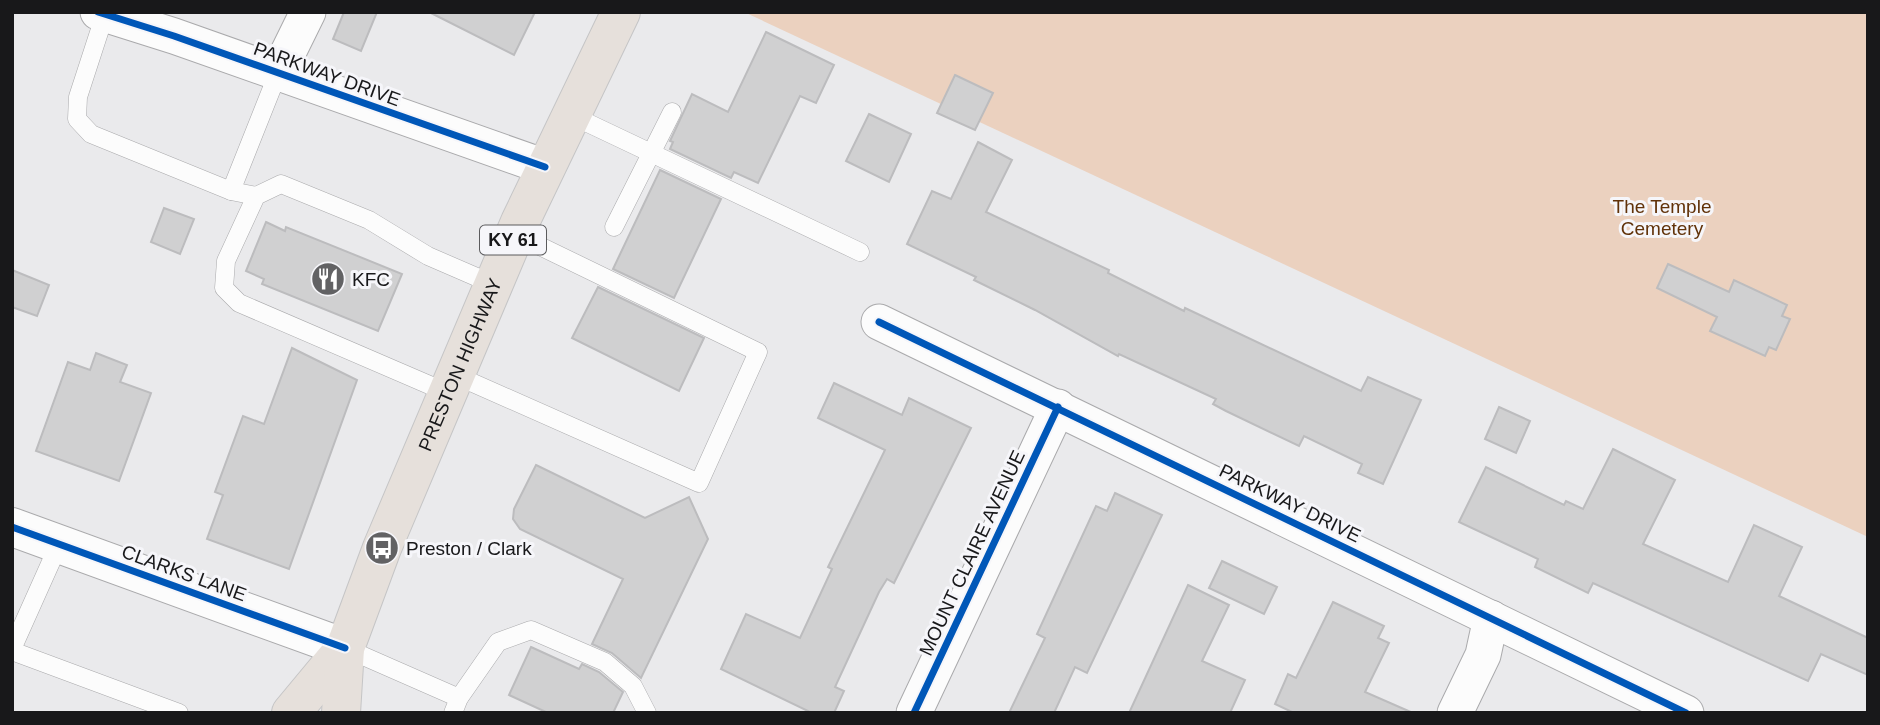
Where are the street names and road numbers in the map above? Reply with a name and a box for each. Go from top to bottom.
street label: PARKWAY DRIVE [251,38,403,110]
road number: KY 61 [480,226,546,254]
street label: PRESTON HIGHWAY [414,275,506,454]
street label: MOUNT CLAIRE AVENUE [915,447,1029,659]
street label: PARKWAY DRIVE [1216,460,1364,546]
street label: CLARKS LANE [119,541,249,605]

